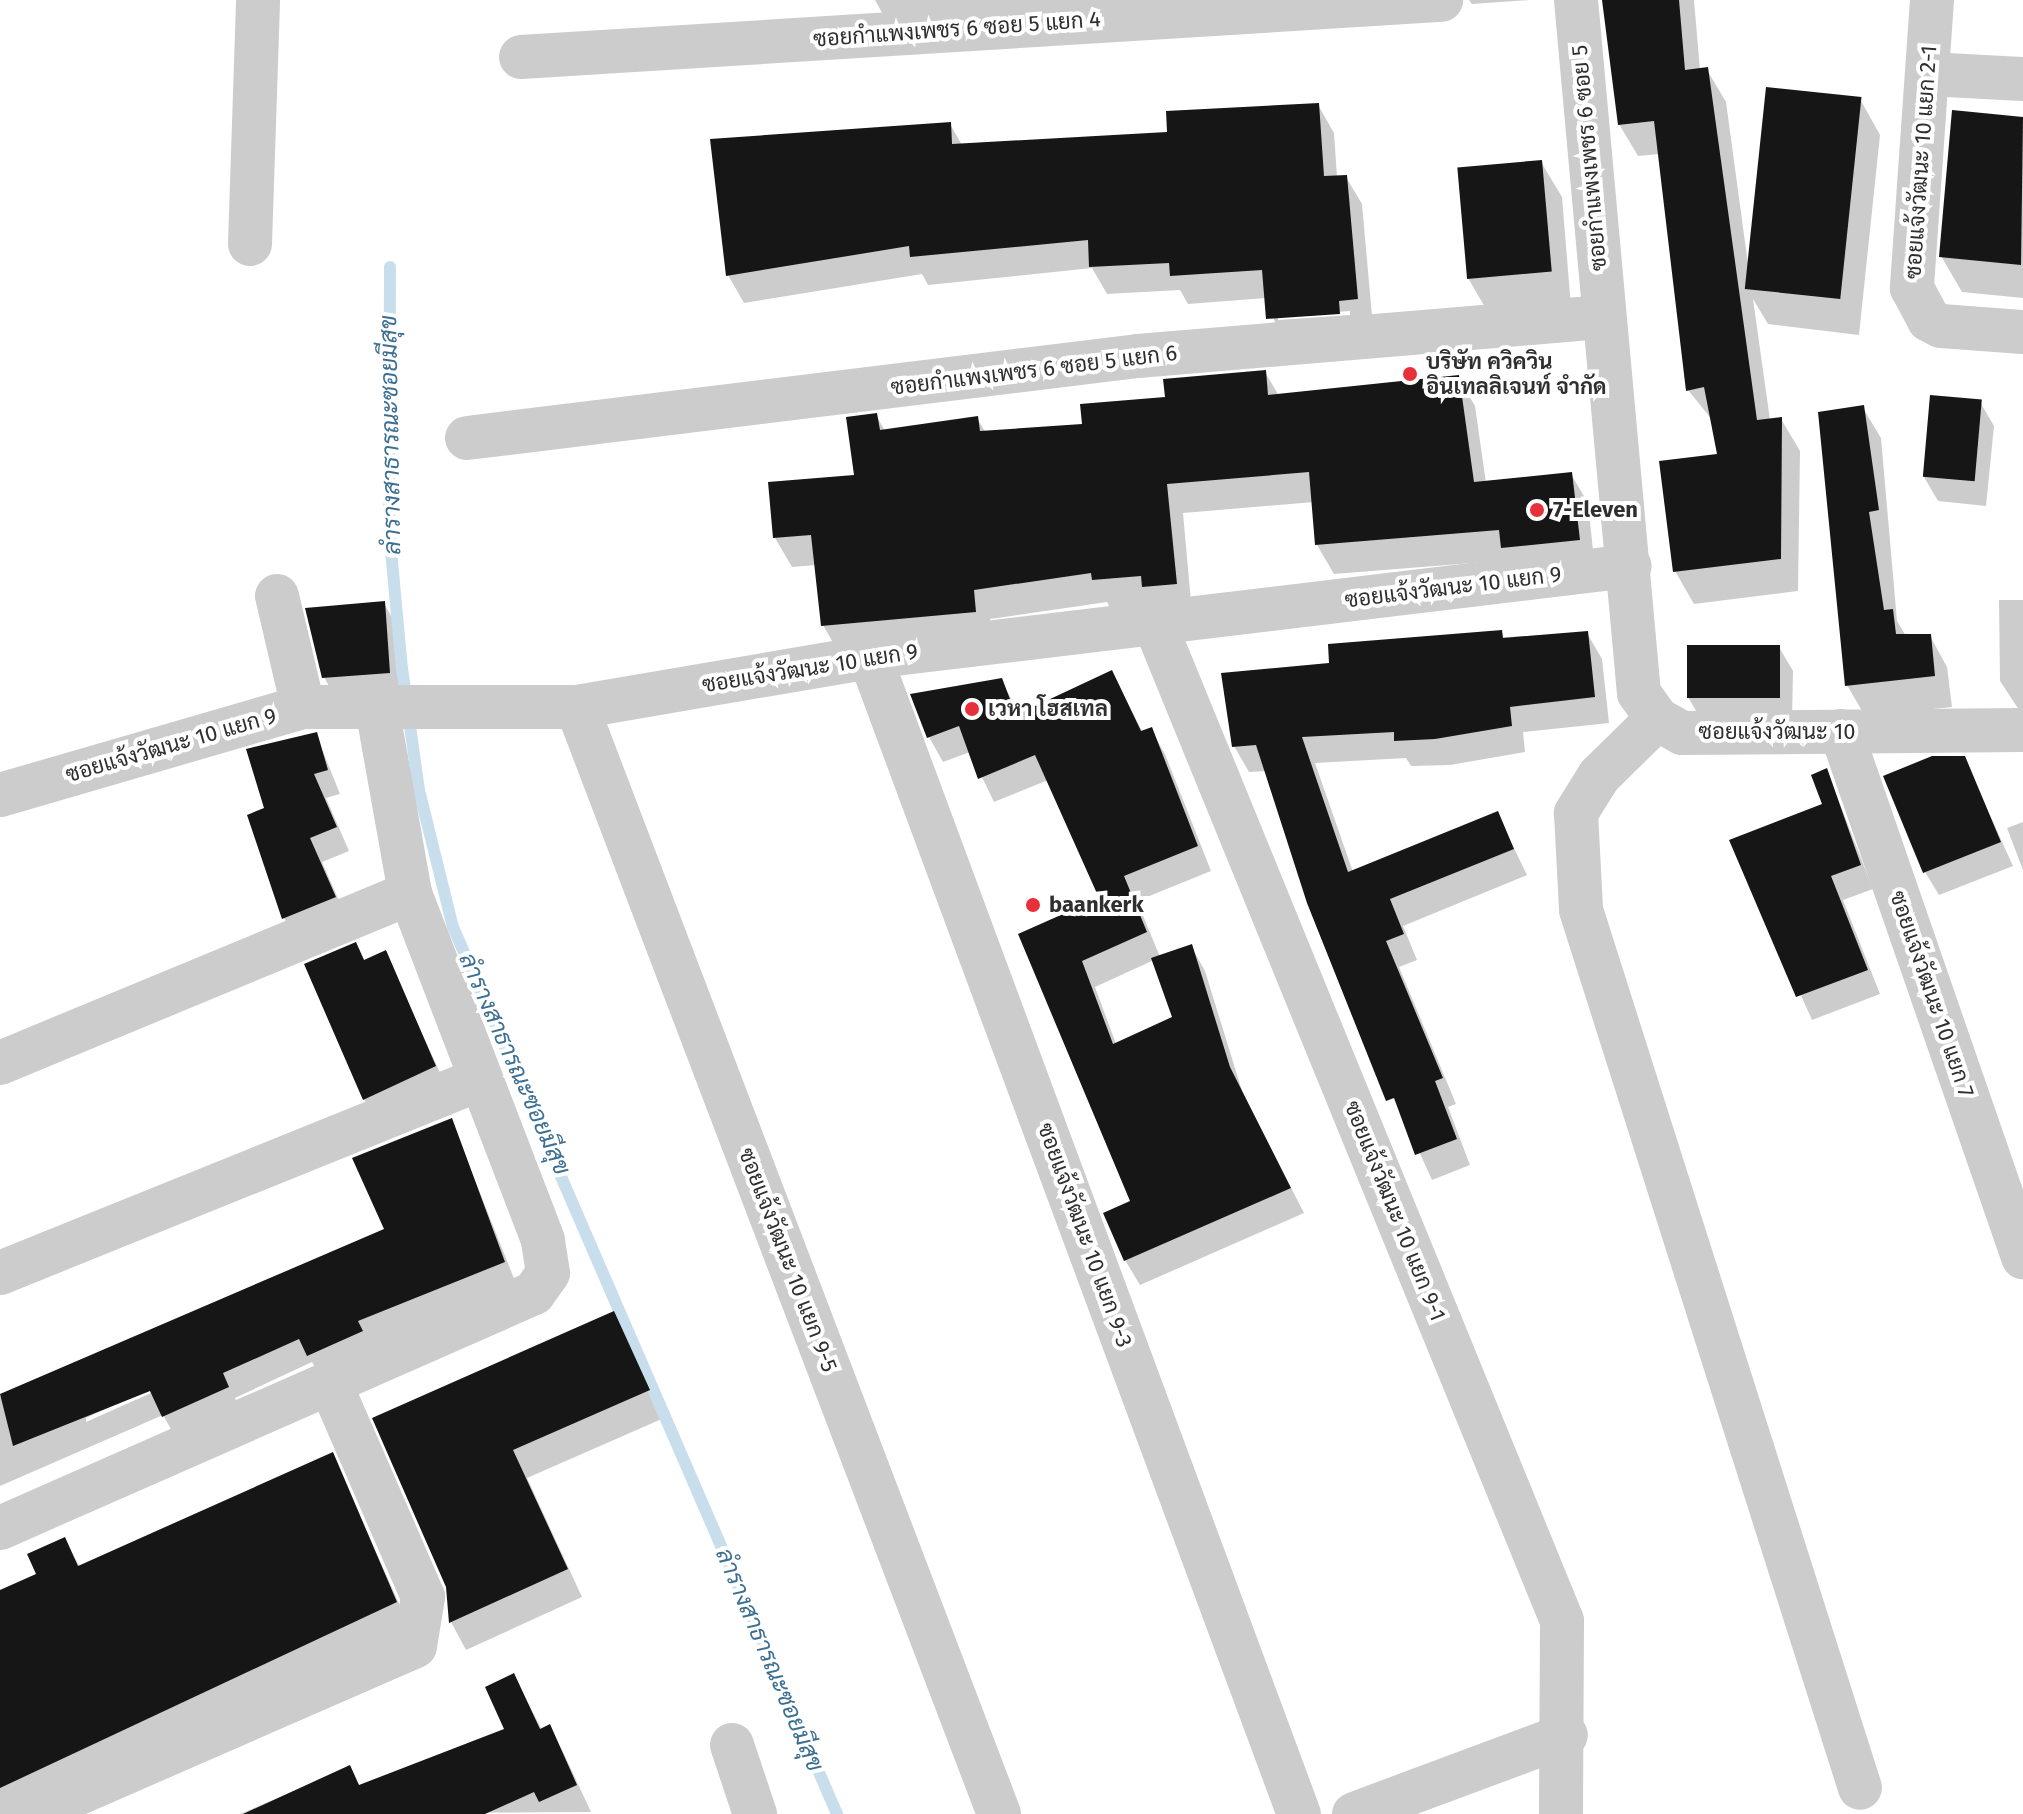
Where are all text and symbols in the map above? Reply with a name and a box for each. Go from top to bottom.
street label: ซอยกำแพงเพชร 6 ซอย 5 แยก 4 [812,6,1102,52]
street label: ซอยกำแพงเพชร 6 ซอย 5 [1566,44,1612,272]
street label: ซอยแจ้งวัฒนะ 10 แยก 2-1 [1900,44,1942,280]
water label: ลำรางสาธารณะซอยมีสุข [375,315,407,555]
street label: ซอยกำแพงเพชร 6 ซอย 5 แยก 6 [889,339,1179,401]
place label: บริษัท ควิควิน อินเทลลิเจนท์ จำกัด [1426,348,1607,400]
marker: บริษัท ควิควิน อินเทลลิเจนท์ จำกัด [1401,365,1419,383]
place label: 7-Eleven [1553,497,1638,523]
marker: 7-Eleven [1528,501,1546,519]
street label: ซอยแจ้งวัฒนะ 10 แยก 9 [1343,561,1563,613]
street label: ซอยแจ้งวัฒนะ 10 แยก 9 [700,638,920,698]
place label: เวหา โฮสเทล [988,696,1108,722]
marker: เวหา โฮสเทล [963,700,981,718]
street label: ซอยแจ้งวัฒนะ 10 แยก 9 [63,702,279,788]
street label: ซอยแจ้งวัฒนะ 10 [1699,719,1855,745]
street label: ซอยแจ้งวัฒนะ 10 แยก 7 [1884,887,1980,1101]
place label: baankerk [1049,892,1144,918]
marker: baankerk [1024,896,1042,914]
water label: ลำรางสาธารณะซอยมีสุข [452,949,576,1179]
street label: ซอยแจ้งวัฒนะ 10 แยก 9-1 [1339,1097,1451,1325]
street label: ซอยแจ้งวัฒนะ 10 แยก 9-3 [1032,1119,1138,1351]
street label: ซอยแจ้งวัฒนะ 10 แยก 9-5 [733,1144,843,1376]
water label: ลำรางสาธารณะซอยมีสุข [709,1544,829,1776]

